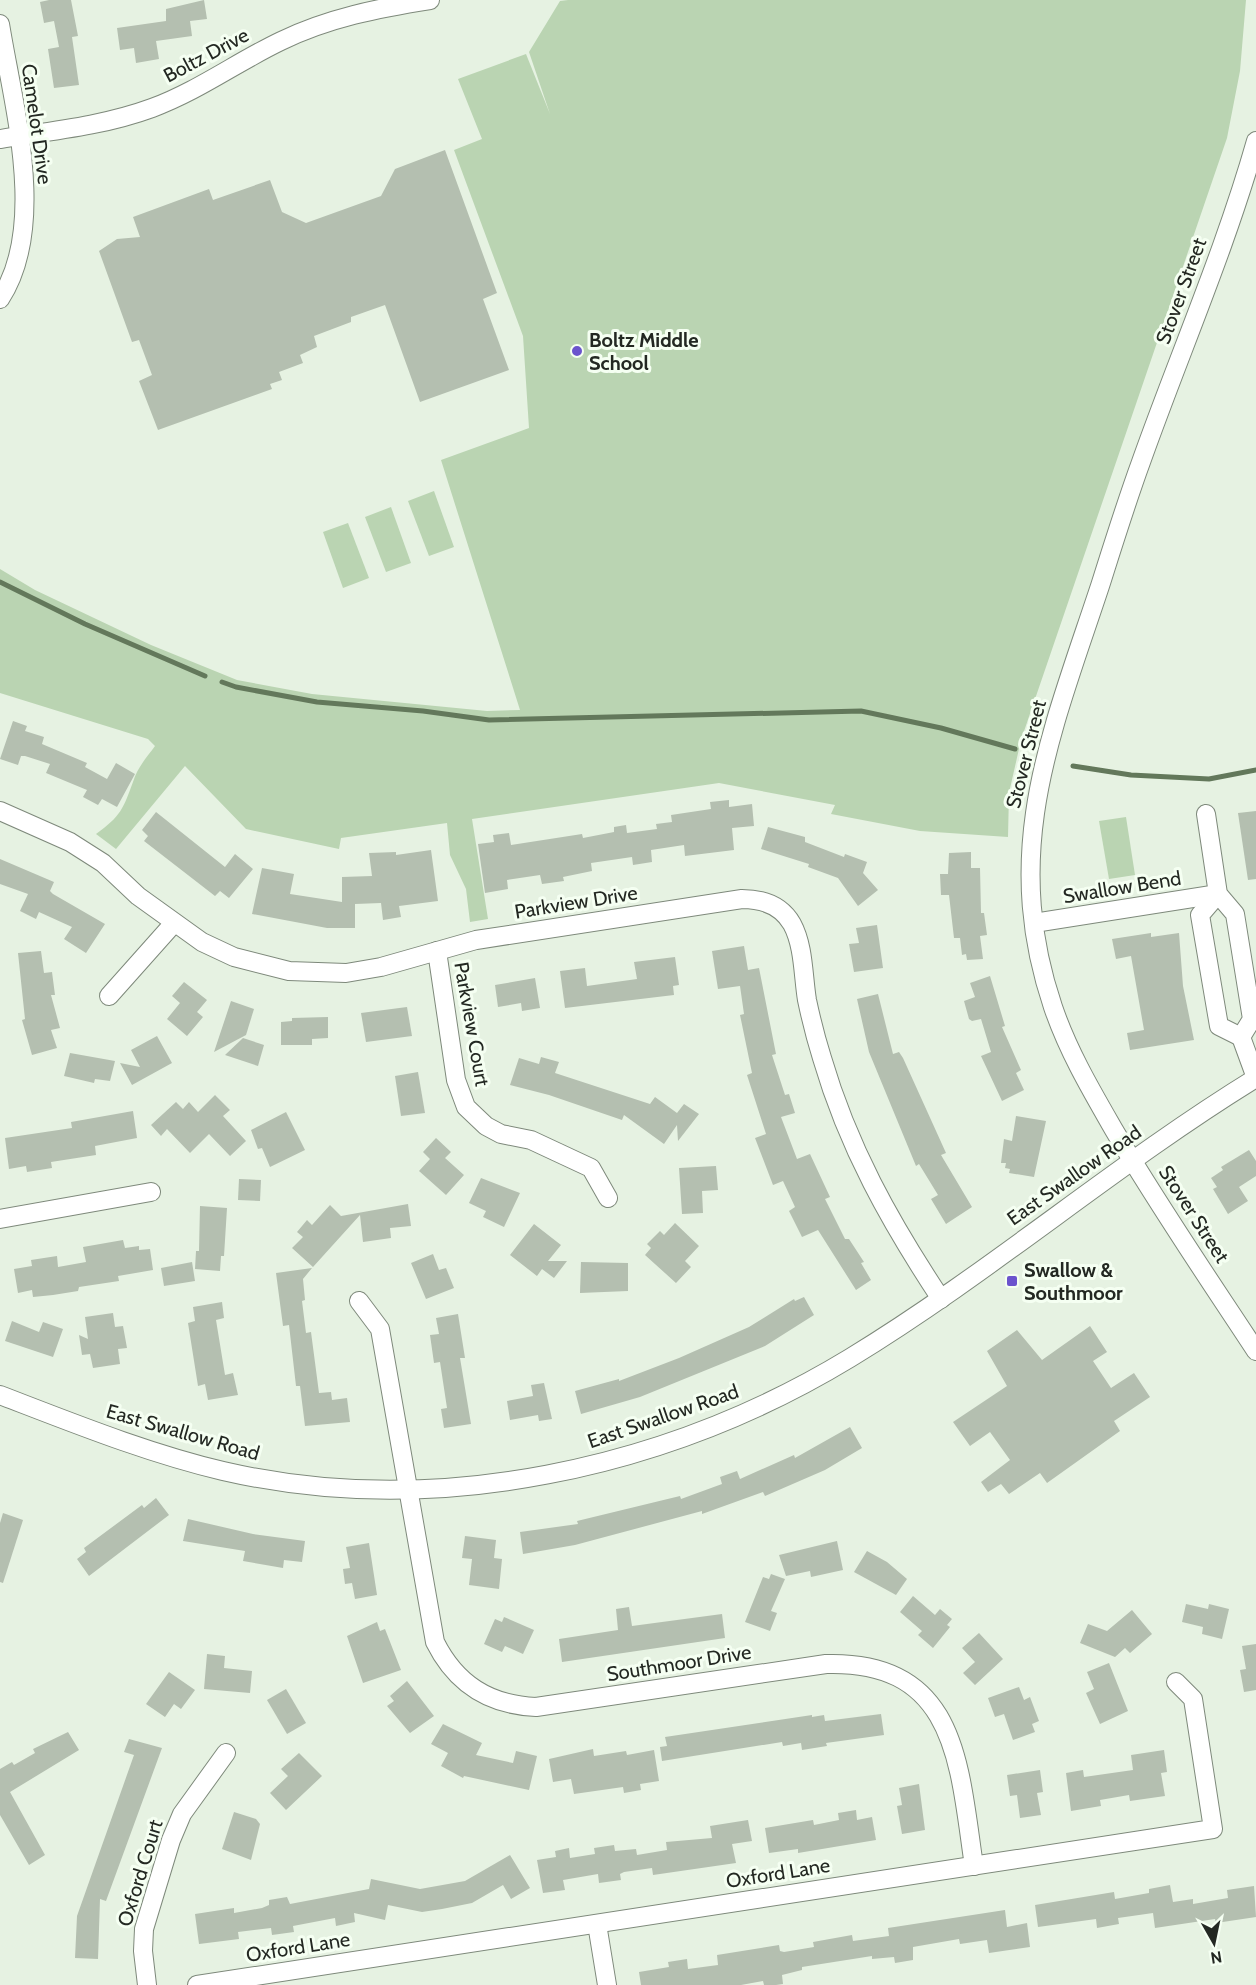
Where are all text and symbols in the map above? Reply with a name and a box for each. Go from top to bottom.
street label: Boltz Drive [159,23,253,87]
street label: Camelot Drive [17,62,57,186]
street label: Stover Street [1151,235,1211,347]
place label: Boltz Middle School [589,328,698,375]
marker: Boltz Middle School [570,344,584,358]
street label: Stover Street [1001,697,1051,811]
street label: Swallow Bend [1061,866,1183,908]
street label: Parkview Drive [513,880,639,924]
street label: Parkview Court [449,960,495,1088]
street label: East Swallow Road [1002,1120,1146,1230]
street label: Stover Street [1154,1161,1234,1267]
place label: Swallow & Southmoor [1024,1258,1123,1305]
marker: Swallow & Southmoor [1005,1274,1019,1288]
street label: East Swallow Road [584,1379,742,1453]
street label: East Swallow Road [104,1399,262,1465]
street label: Southmoor Drive [605,1640,753,1686]
street label: Oxford Court [112,1816,168,1929]
street label: Oxford Lane [724,1853,832,1893]
north arrow [1184,1913,1244,1973]
street label: Oxford Lane [244,1927,352,1967]
text: N [1209,1947,1223,1968]

